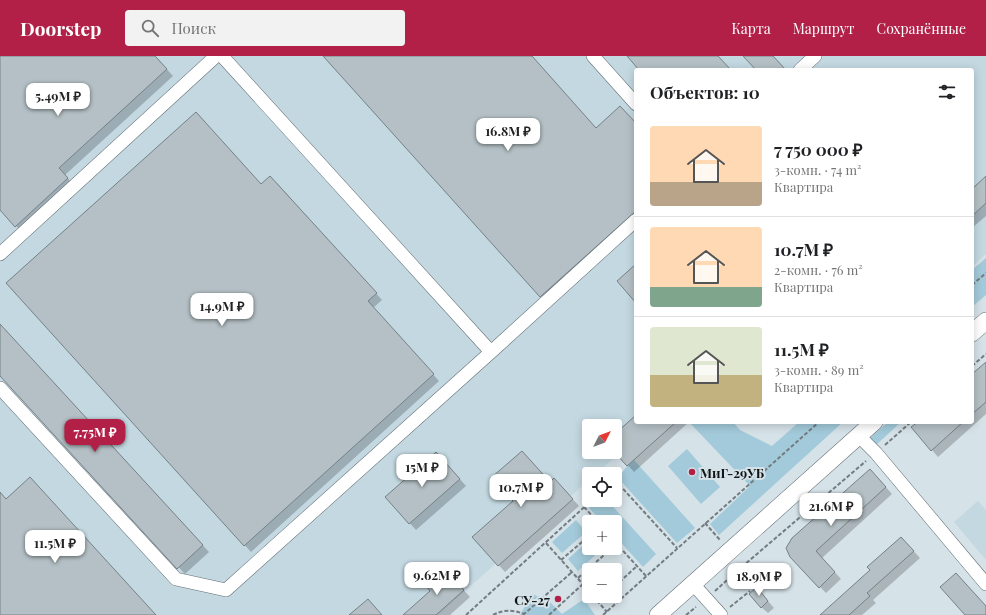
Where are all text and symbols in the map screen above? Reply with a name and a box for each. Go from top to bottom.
search box [125,10,405,46]
text: Doorstep [20,15,101,41]
icon: search [139,17,161,39]
text: Поиск [171,18,216,38]
text: Карта [731,19,771,38]
text: Маршрут [793,19,855,38]
text: Сохранённые [877,19,966,38]
text: Объектов: 10 [650,81,760,103]
icon: filters [936,81,958,103]
pin: 5.49M ₽ [21,83,95,117]
text: 5.49M ₽ [35,87,81,104]
pin: 16.8M ₽ [471,118,545,152]
text: 16.8M ₽ [485,122,531,139]
text: 7 750 000 ₽ [774,138,863,160]
icon: home [682,142,730,190]
text: 3-комн. · 74 m² [774,161,862,178]
text: Квартира [774,178,833,195]
text: 10.7M ₽ [774,238,833,260]
icon: home [682,243,730,291]
text: 2-комн. · 76 m² [774,261,863,278]
text: Квартира [774,278,833,295]
pin: 14.9M ₽ [185,293,259,327]
text: 14.9M ₽ [199,297,245,314]
text: 11.5M ₽ [774,338,829,360]
icon: home [682,343,730,391]
text: 3-комн. · 89 m² [774,361,864,378]
text: Квартира [774,378,833,395]
pin: 7.75M ₽ [58,419,132,453]
north arrow [582,419,622,459]
map controls [582,419,622,603]
text: 7.75M ₽ [73,423,117,440]
pin: 15M ₽ [394,454,450,488]
text: 15M ₽ [405,458,439,475]
place label: МиГ-29УБ [700,464,765,481]
button: locate [582,467,622,507]
marker: МиГ-29УБ [687,467,697,477]
pin: 10.7M ₽ [484,474,558,508]
text: 10.7M ₽ [498,478,544,495]
pin: 21.6M ₽ [794,493,868,527]
text: 21.6M ₽ [808,497,854,514]
button: + [582,515,622,555]
pin: 11.5M ₽ [18,530,92,564]
text: 11.5M ₽ [34,534,76,551]
pin: 9.62M ₽ [400,562,474,596]
button: − [582,563,622,603]
pin: 18.9M ₽ [722,563,796,597]
text: 9.62M ₽ [413,566,461,583]
text: 18.9M ₽ [736,567,782,584]
place label: СУ-27 [514,591,550,608]
marker: СУ-27 [553,594,563,604]

